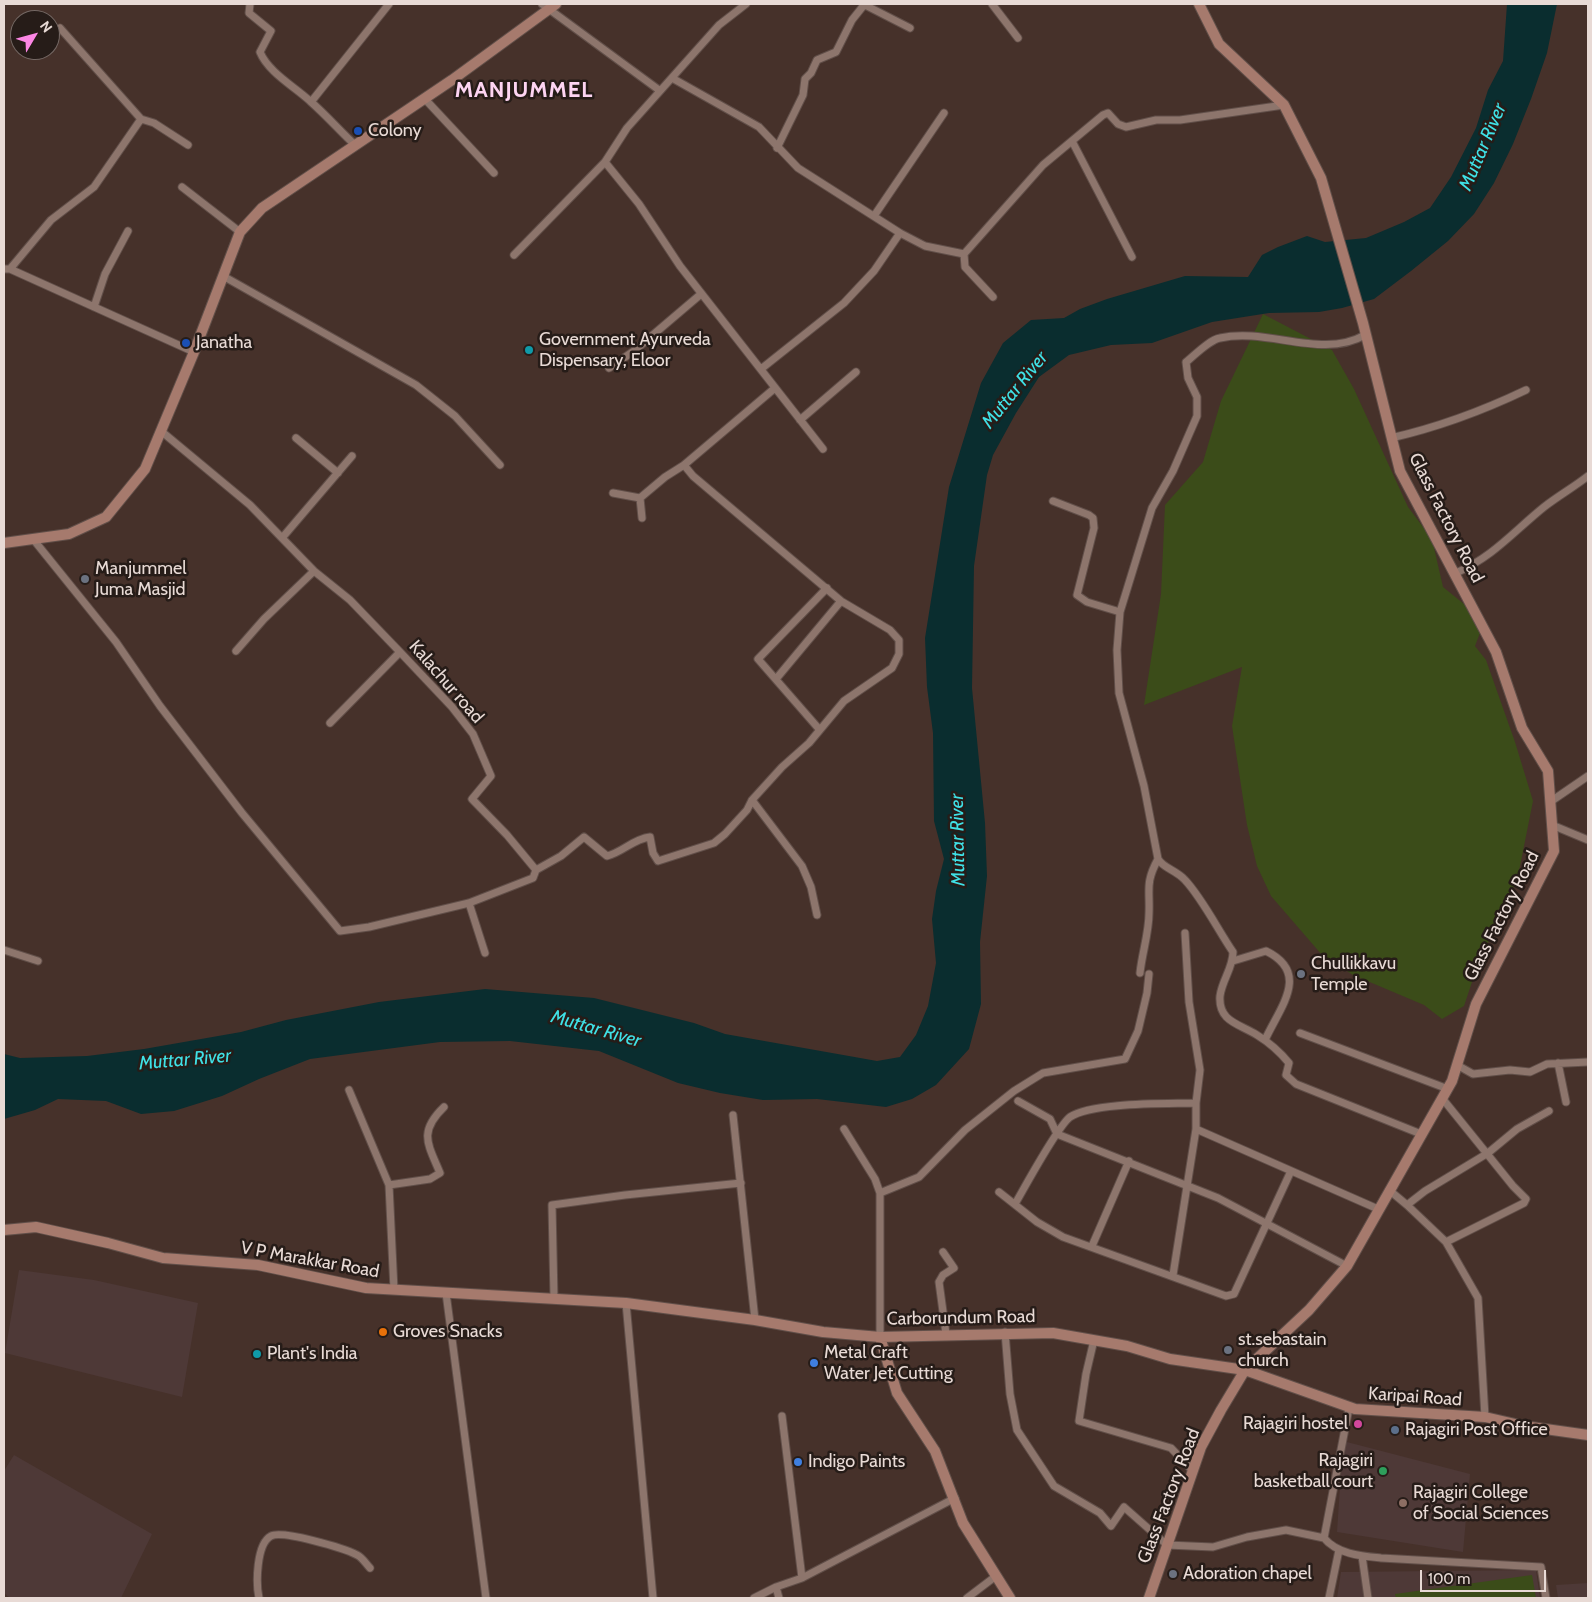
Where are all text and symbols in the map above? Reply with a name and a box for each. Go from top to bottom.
north arrow [10,10,60,60]
text: N [36,17,56,36]
district label: MANJUMMEL [454,78,594,104]
water label: Muttar River [1454,100,1512,194]
place label: Colony [368,120,422,142]
marker: Colony [352,125,364,137]
place label: Government Ayurveda Dispensary, Eloor [539,329,711,372]
place label: Janatha [196,332,252,354]
marker: Janatha [180,337,192,349]
marker: Government Ayurveda Dispensary, Eloor [523,344,535,356]
water label: Muttar River [977,347,1053,433]
street label: Glass Factory Road [1404,449,1488,587]
place label: Manjummel Juma Masjid [95,558,186,600]
marker: Manjummel Juma Masjid [79,573,91,585]
street label: Kalachur road [404,636,488,728]
water label: Muttar River [946,794,970,886]
street label: Glass Factory Road [1460,847,1544,985]
place label: Chullikkavu Temple [1311,953,1396,996]
marker: Chullikkavu Temple [1295,968,1307,980]
water label: Muttar River [548,1005,644,1053]
water label: Muttar River [138,1045,232,1075]
street label: V P Marakkar Road [239,1237,381,1283]
street label: Carborundum Road [886,1306,1036,1330]
place label: Groves Snacks [393,1321,502,1343]
marker: Groves Snacks [377,1326,389,1338]
place label: st.sebastain church [1238,1329,1327,1372]
place label: Metal Craft Water Jet Cutting [824,1342,953,1385]
place label: Plant's India [267,1343,357,1365]
marker: st.sebastain church [1222,1344,1234,1356]
marker: Plant's India [251,1348,263,1360]
marker: Metal Craft Water Jet Cutting [808,1357,820,1369]
street label: Karipai Road [1367,1383,1463,1411]
place label: Rajagiri hostel [1243,1413,1348,1435]
marker: Rajagiri hostel [1352,1418,1364,1430]
place label: Rajagiri Post Office [1405,1419,1548,1441]
marker: Rajagiri Post Office [1389,1424,1401,1436]
street label: Glass Factory Road [1133,1425,1205,1567]
place label: Rajagiri basketball court [1254,1450,1373,1492]
place label: Indigo Paints [808,1451,905,1473]
marker: Indigo Paints [792,1456,804,1468]
marker: Rajagiri basketball court [1377,1465,1389,1477]
place label: Rajagiri College of Social Sciences [1413,1482,1549,1525]
marker: Rajagiri College of Social Sciences [1397,1497,1409,1509]
scale bar [1422,1560,1548,1592]
place label: Adoration chapel [1183,1563,1312,1585]
marker: Adoration chapel [1167,1568,1179,1580]
text: 100 m [1428,1570,1470,1588]

